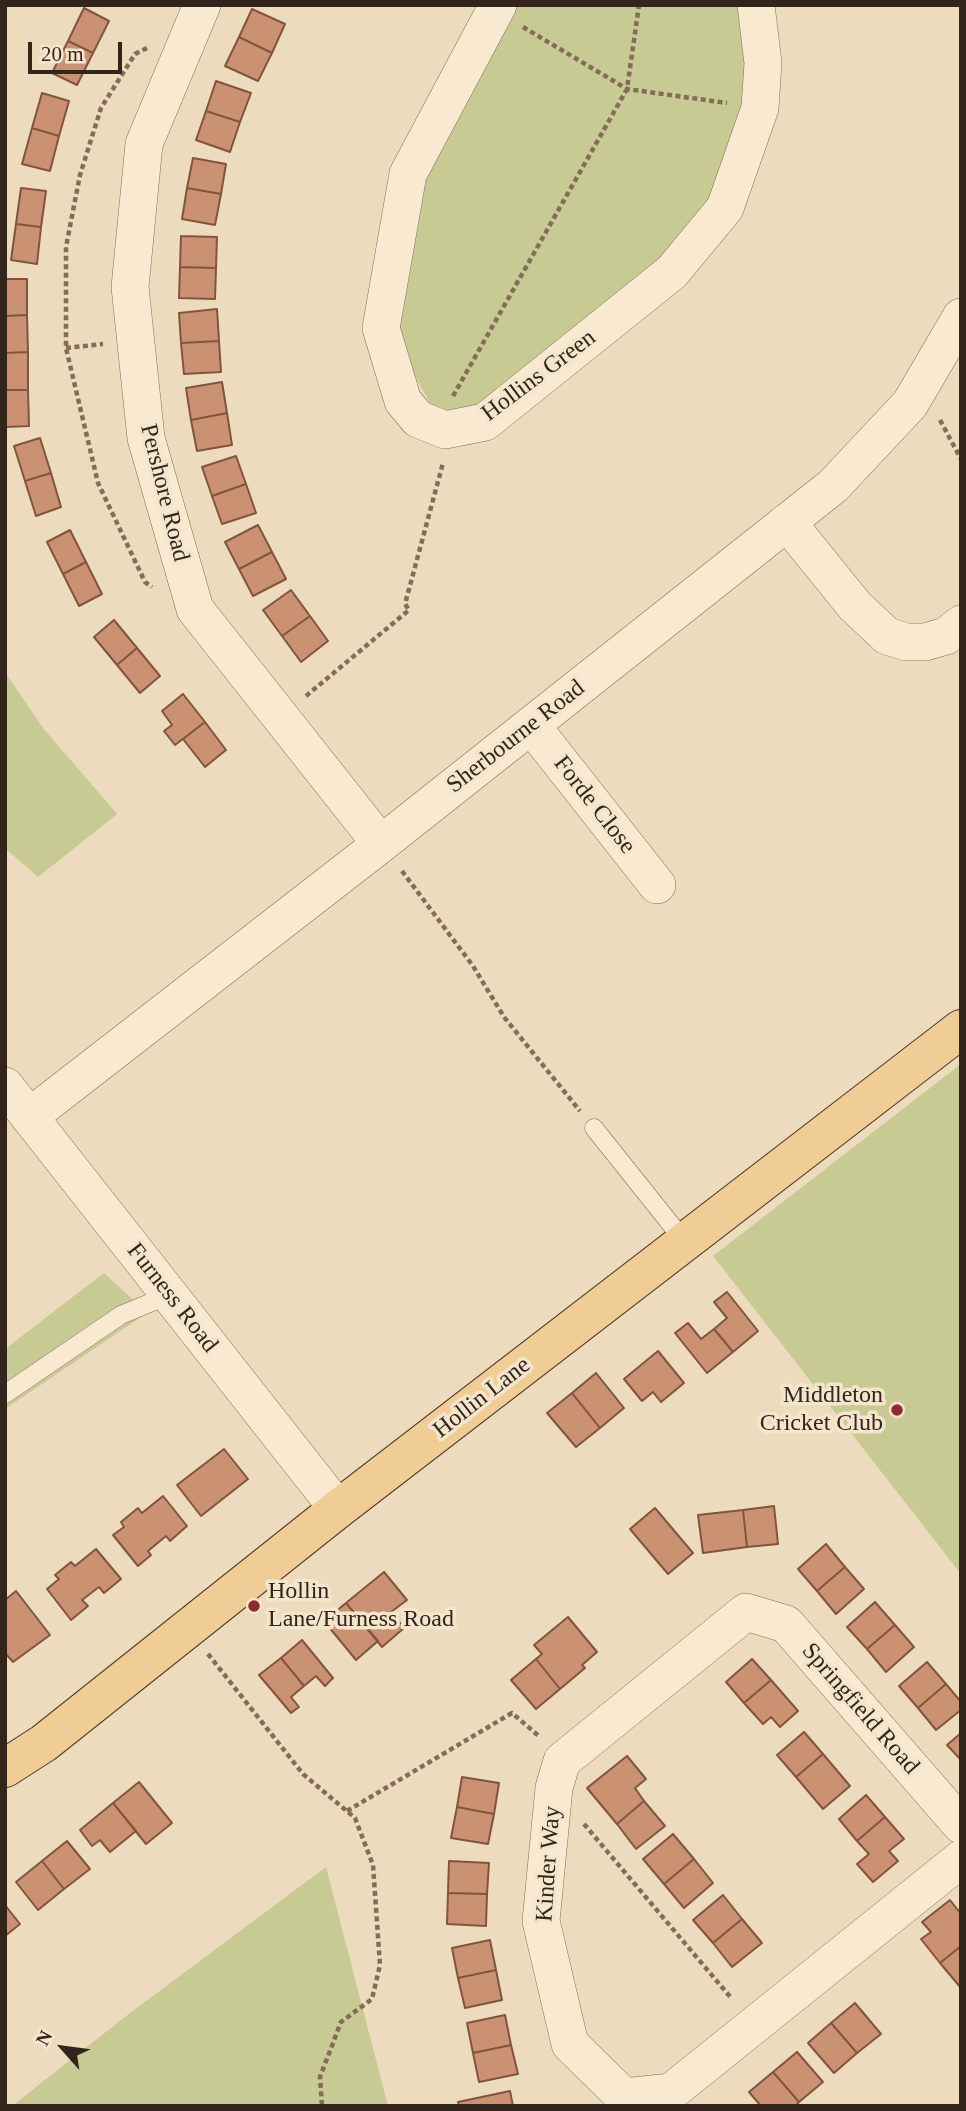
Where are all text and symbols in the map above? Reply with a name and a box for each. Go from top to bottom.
scale bar [32,28,126,72]
text: 20 m [41,42,84,66]
street label: Hollins Green [476,324,602,428]
street label: Pershore Road [133,421,195,565]
street label: Sherbourne Road [441,674,591,800]
street label: Forde Close [547,750,641,860]
street label: Furness Road [120,1237,224,1359]
street label: Hollin Lane [428,1351,536,1445]
place label: Middleton Cricket Club [760,1382,883,1438]
marker: Middleton Cricket Club [889,1402,905,1418]
place label: Hollin Lane/Furness Road [268,1578,454,1634]
marker: Hollin Lane/Furness Road [246,1598,262,1614]
street label: Springfield Road [795,1637,925,1781]
street label: Kinder Way [531,1805,567,1923]
north arrow [28,2013,98,2083]
text: N [32,2027,57,2049]

